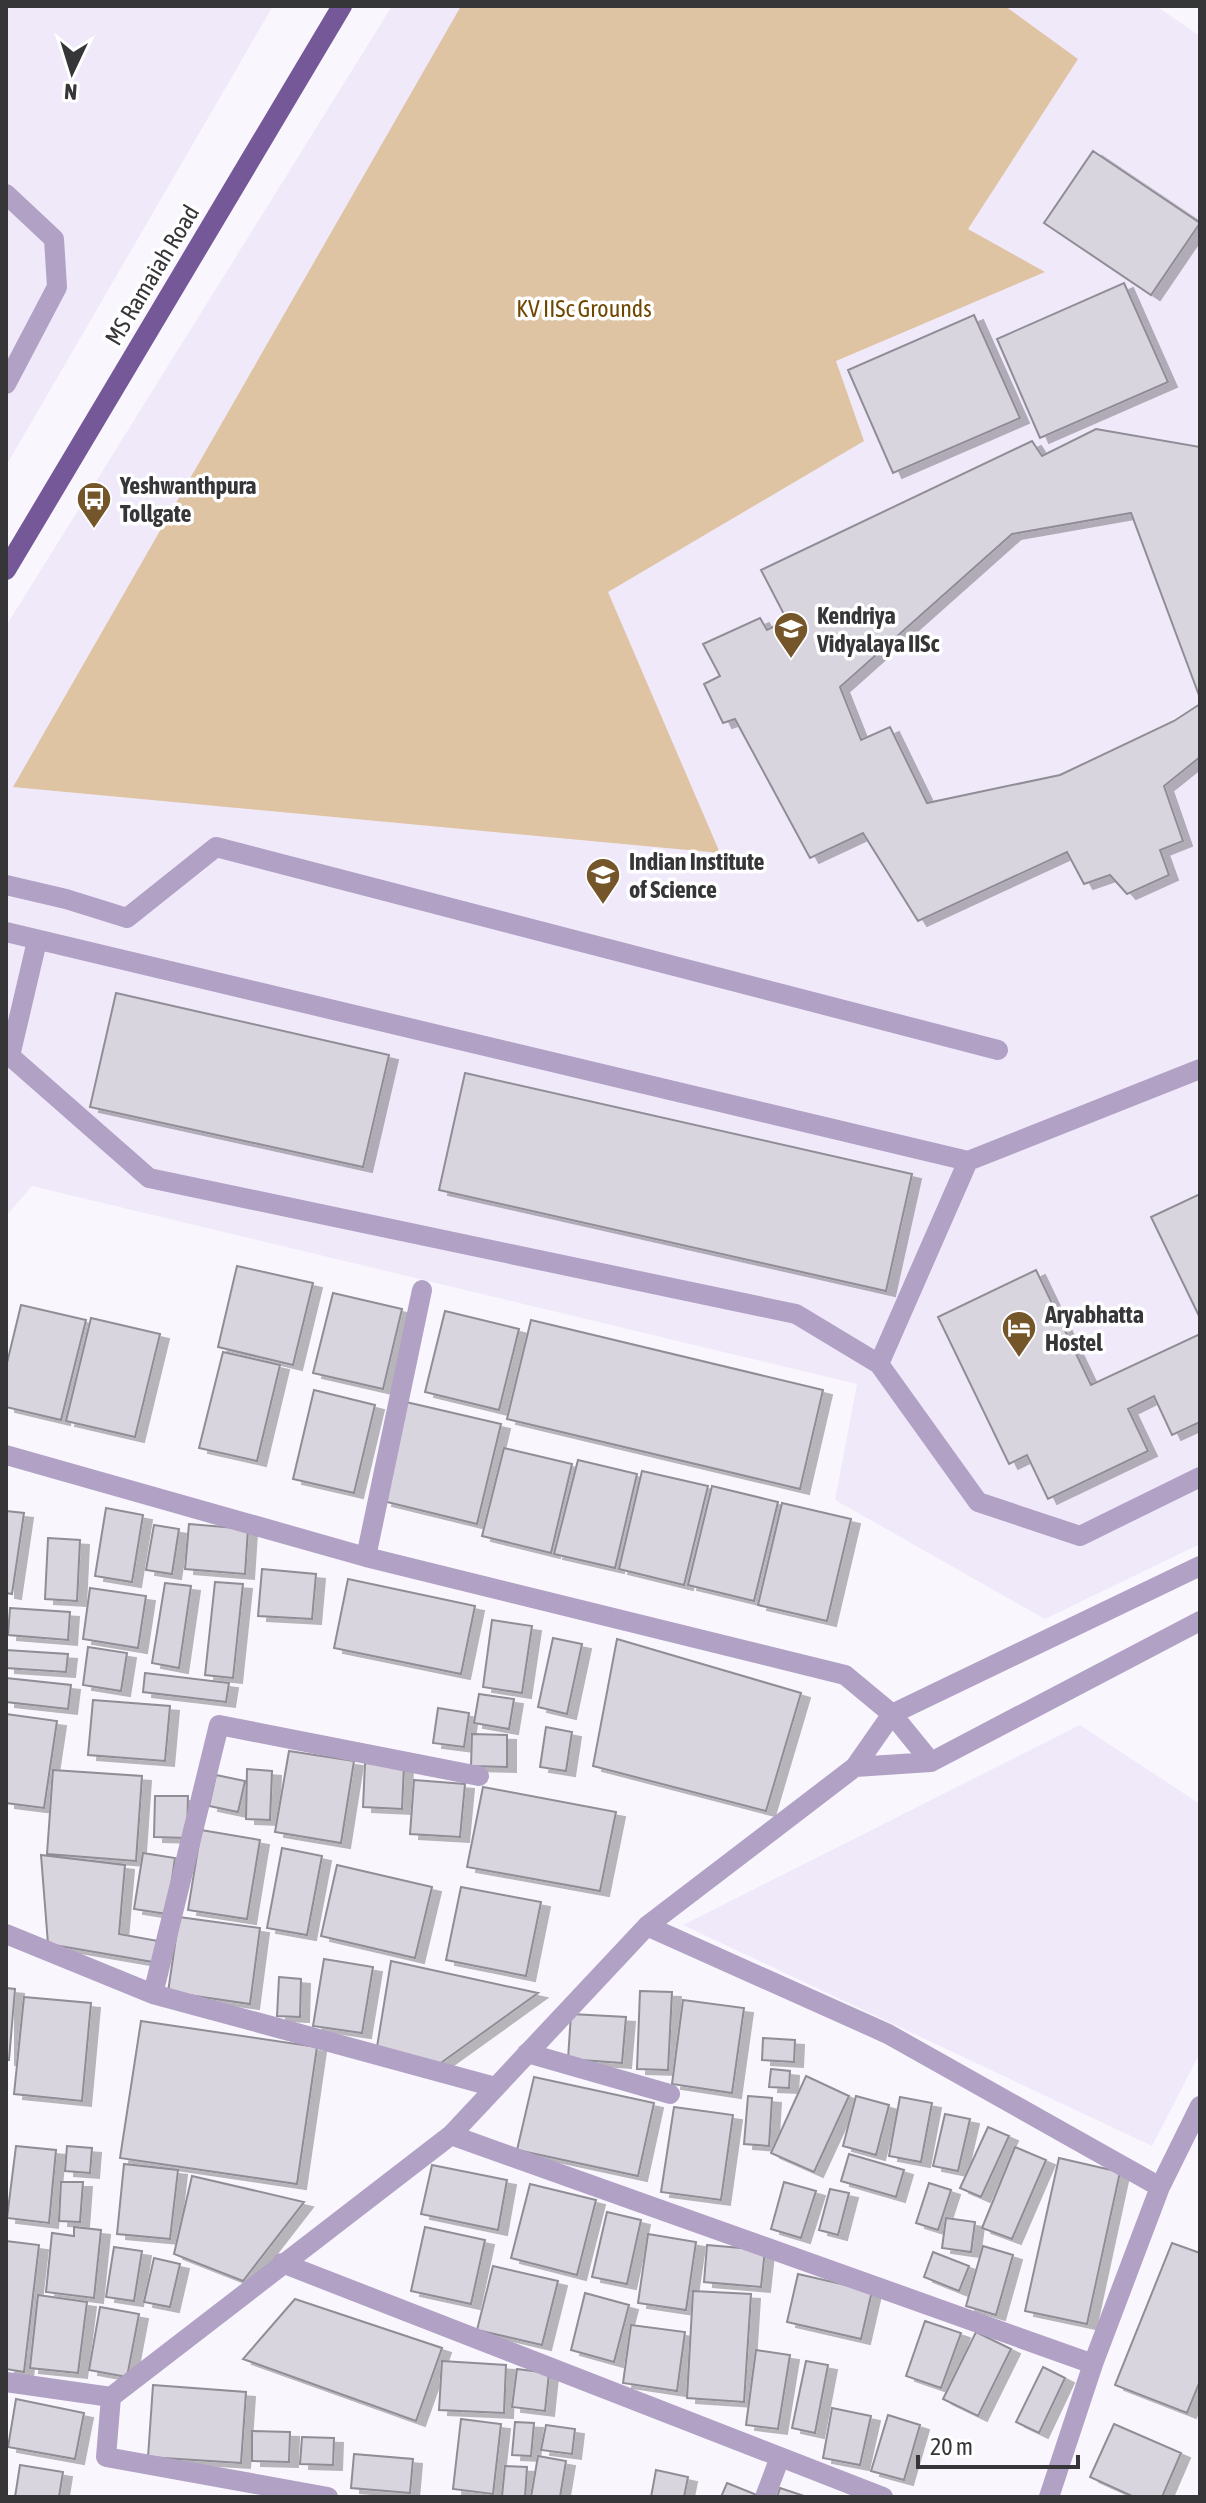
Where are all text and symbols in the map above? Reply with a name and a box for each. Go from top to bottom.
north arrow [32,32,112,112]
text: N [63,79,78,105]
street label: MS Ramaiah Road [100,200,204,350]
park label: KV IISc Grounds [516,295,652,322]
place label: Yeshwanthpura Tollgate [119,472,256,527]
bus stop icon: Yeshwanthpura Tollgate [75,480,113,530]
place label: Kendriya Vidyalaya IISc [816,602,939,657]
school or university icon: Kendriya Vidyalaya IISc [772,610,810,660]
place label: Indian Institute of Science [629,848,765,903]
school or university icon: Indian Institute of Science [584,856,622,906]
place label: Aryabhatta Hostel [1044,1301,1144,1356]
hotel icon: Aryabhatta Hostel [1000,1309,1038,1359]
scale bar [918,2419,1078,2469]
text: 20 m [930,2433,973,2460]

